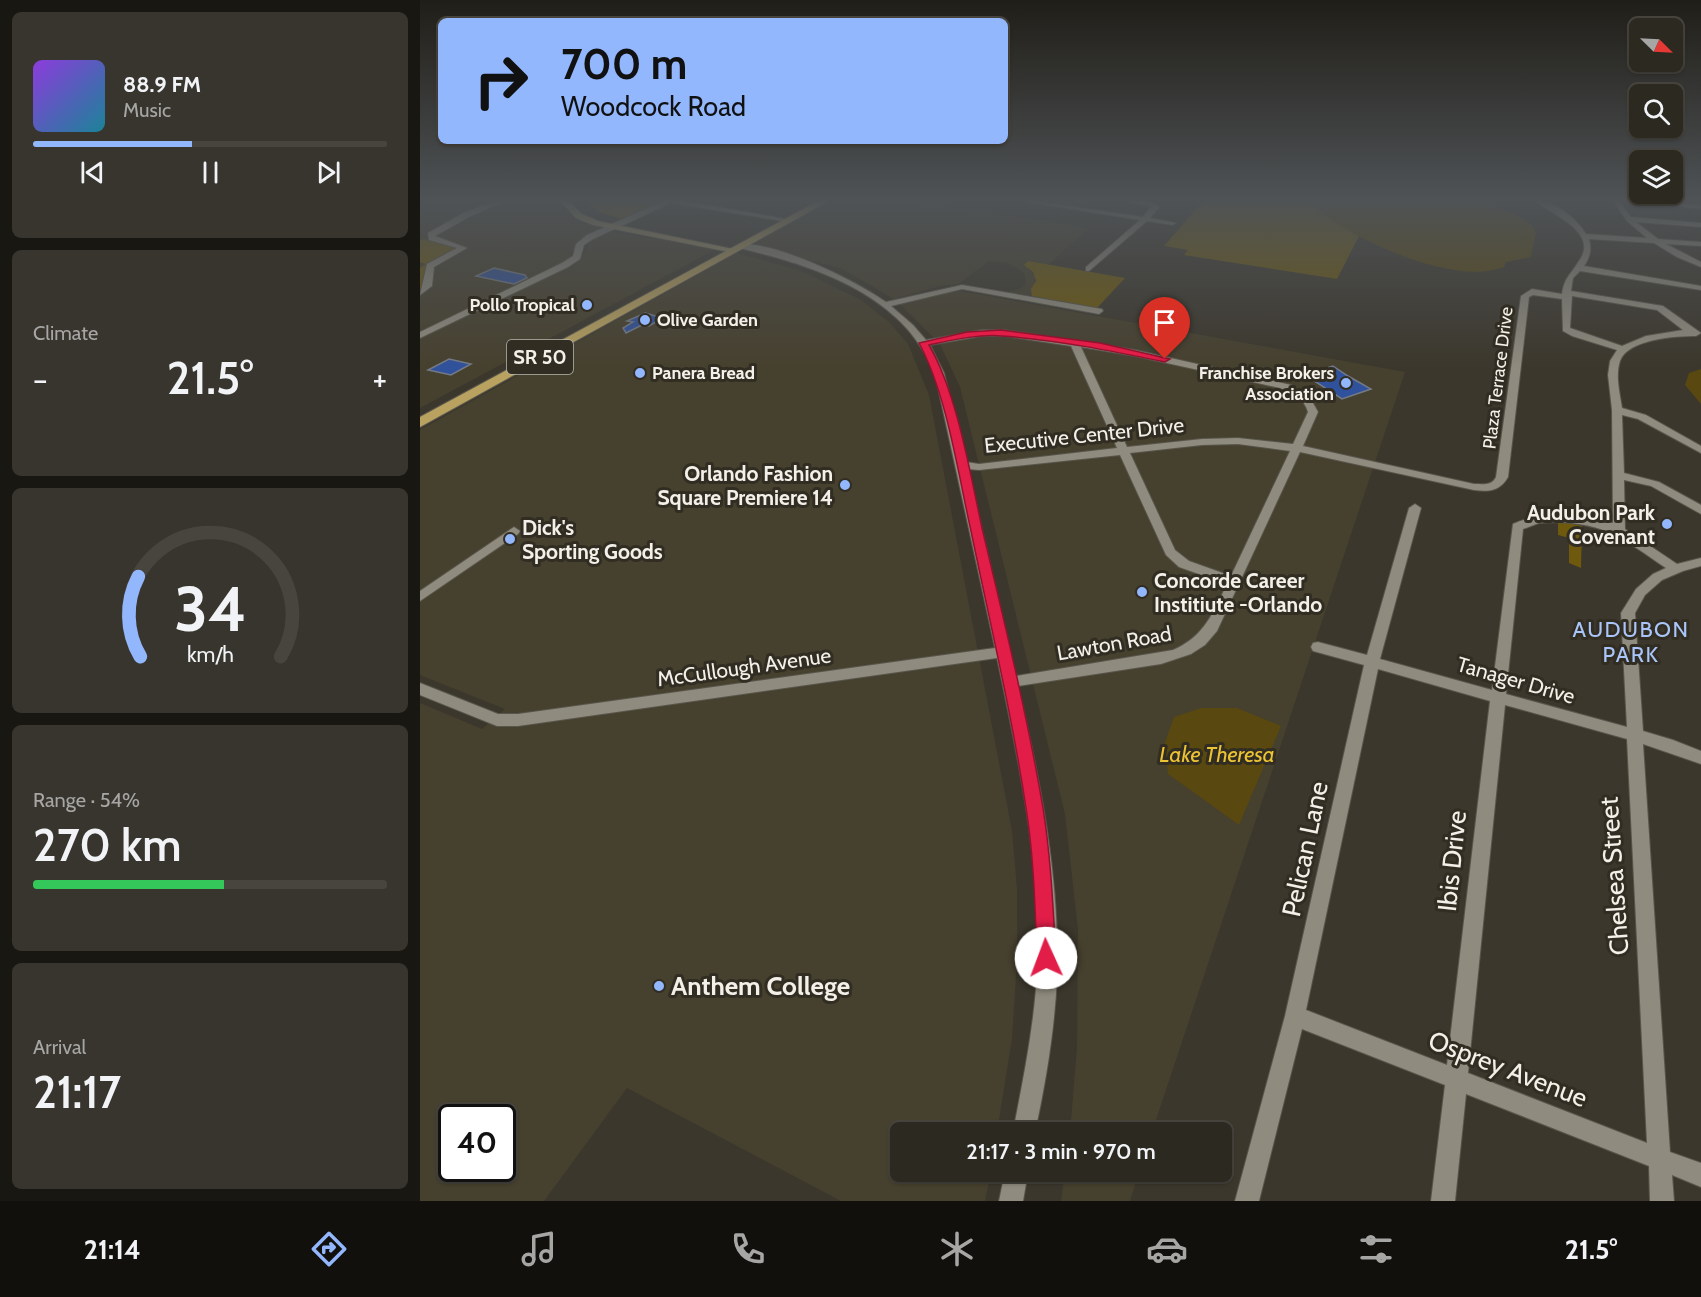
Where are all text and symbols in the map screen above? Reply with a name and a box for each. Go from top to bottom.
north arrow [1629,18,1683,72]
map controls [1629,18,1683,204]
text: 700 m [561,38,687,90]
icon: right [462,42,540,120]
text: 88.9 FM [123,71,201,98]
button: search [1629,84,1683,138]
text: Woodcock Road [561,90,746,123]
text: Music [123,98,171,122]
button: layers [1629,150,1683,204]
icon: previous [76,156,109,189]
icon: pause [194,156,227,189]
icon: next [312,156,345,189]
place label: Pollo Tropical [470,294,575,316]
pin [1139,297,1190,359]
marker: Pollo Tropical [580,298,594,312]
icon: arrive [1148,306,1181,339]
street label: Plaza Terrace Drive [1478,306,1518,450]
place label: Olive Garden [657,309,758,331]
marker: Olive Garden [638,313,652,327]
text: Climate [33,321,98,345]
road number: SR 50 [507,340,573,374]
text: 21.5° [167,351,253,405]
text: − [33,359,48,399]
text: + [372,359,387,399]
place label: Panera Bread [652,362,755,384]
place label: Franchise Brokers Association [1199,362,1334,405]
marker: Panera Bread [633,366,647,380]
marker: Franchise Brokers Association [1339,376,1353,390]
street label: Executive Center Drive [983,412,1185,458]
place label: Orlando Fashion Square Premiere 14 [657,461,833,510]
marker: Orlando Fashion Square Premiere 14 [838,478,852,492]
place label: Audubon Park Covenant [1527,500,1656,549]
place label: Dick's Sporting Goods [522,515,663,564]
marker: Audubon Park Covenant [1660,517,1674,531]
marker: Dick's Sporting Goods [503,532,517,546]
place label: Concorde Career Institiute -Orlando [1154,568,1322,617]
text: 34 [174,572,246,648]
marker: Concorde Career Institiute -Orlando [1135,585,1149,599]
district label: AUDUBON PARK [1572,616,1690,668]
street label: Lawton Road [1055,621,1173,665]
text: km/h [187,642,233,668]
street label: McCullough Avenue [655,642,833,692]
street label: Tanager Drive [1454,651,1578,709]
water label: Lake Theresa [1159,741,1275,768]
street label: Pelican Lane [1275,778,1335,920]
text: Range · 54% [33,788,140,812]
street label: Chelsea Street [1592,795,1635,956]
street label: Ibis Drive [1431,809,1473,913]
text: 270 km [33,818,181,872]
position arrow [1014,926,1078,990]
place label: Anthem College [671,970,850,1002]
marker: Anthem College [652,979,666,993]
street label: Osprey Avenue [1424,1024,1592,1114]
text: Arrival [33,1035,86,1059]
text: 21:17 [33,1065,121,1119]
speed limit sign: 40 [438,1104,516,1182]
text: 21:17 · 3 min · 970 m [966,1138,1156,1165]
icon: directions [308,1228,350,1270]
icon: music [518,1228,560,1270]
icon: phone [727,1228,769,1270]
icon: climate [936,1228,978,1270]
icon: car [1146,1228,1188,1270]
icon: filters [1355,1228,1397,1270]
text: 21:14 [84,1233,141,1266]
text: 21.5° [1565,1233,1617,1266]

